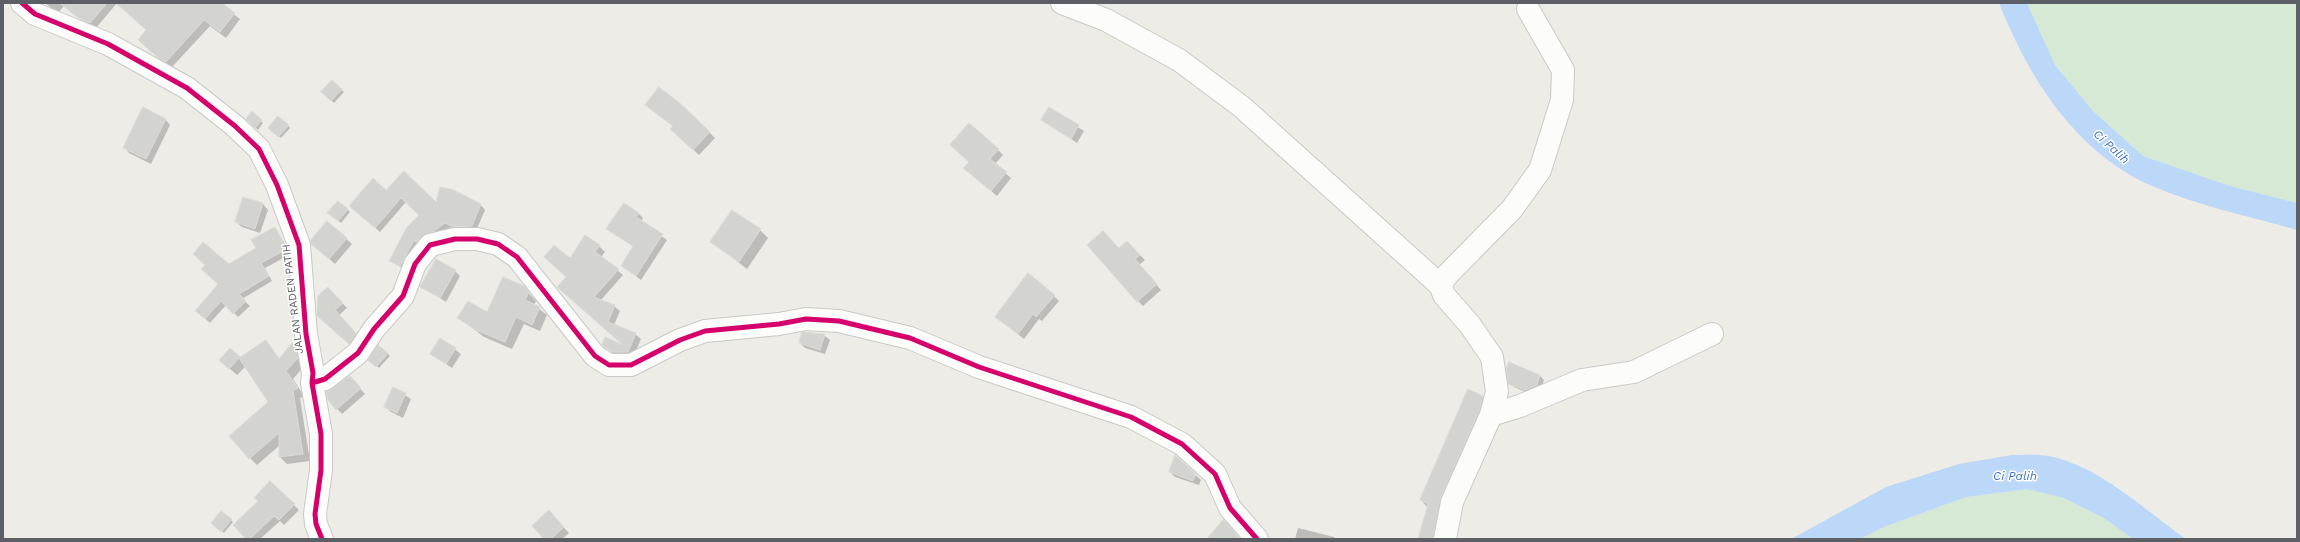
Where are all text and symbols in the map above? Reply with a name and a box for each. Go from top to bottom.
water label: Ci Palih [2090,127,2132,167]
street label: JALAN RADEN PATIH [280,243,306,355]
water label: Ci Palih [1993,469,2037,483]

